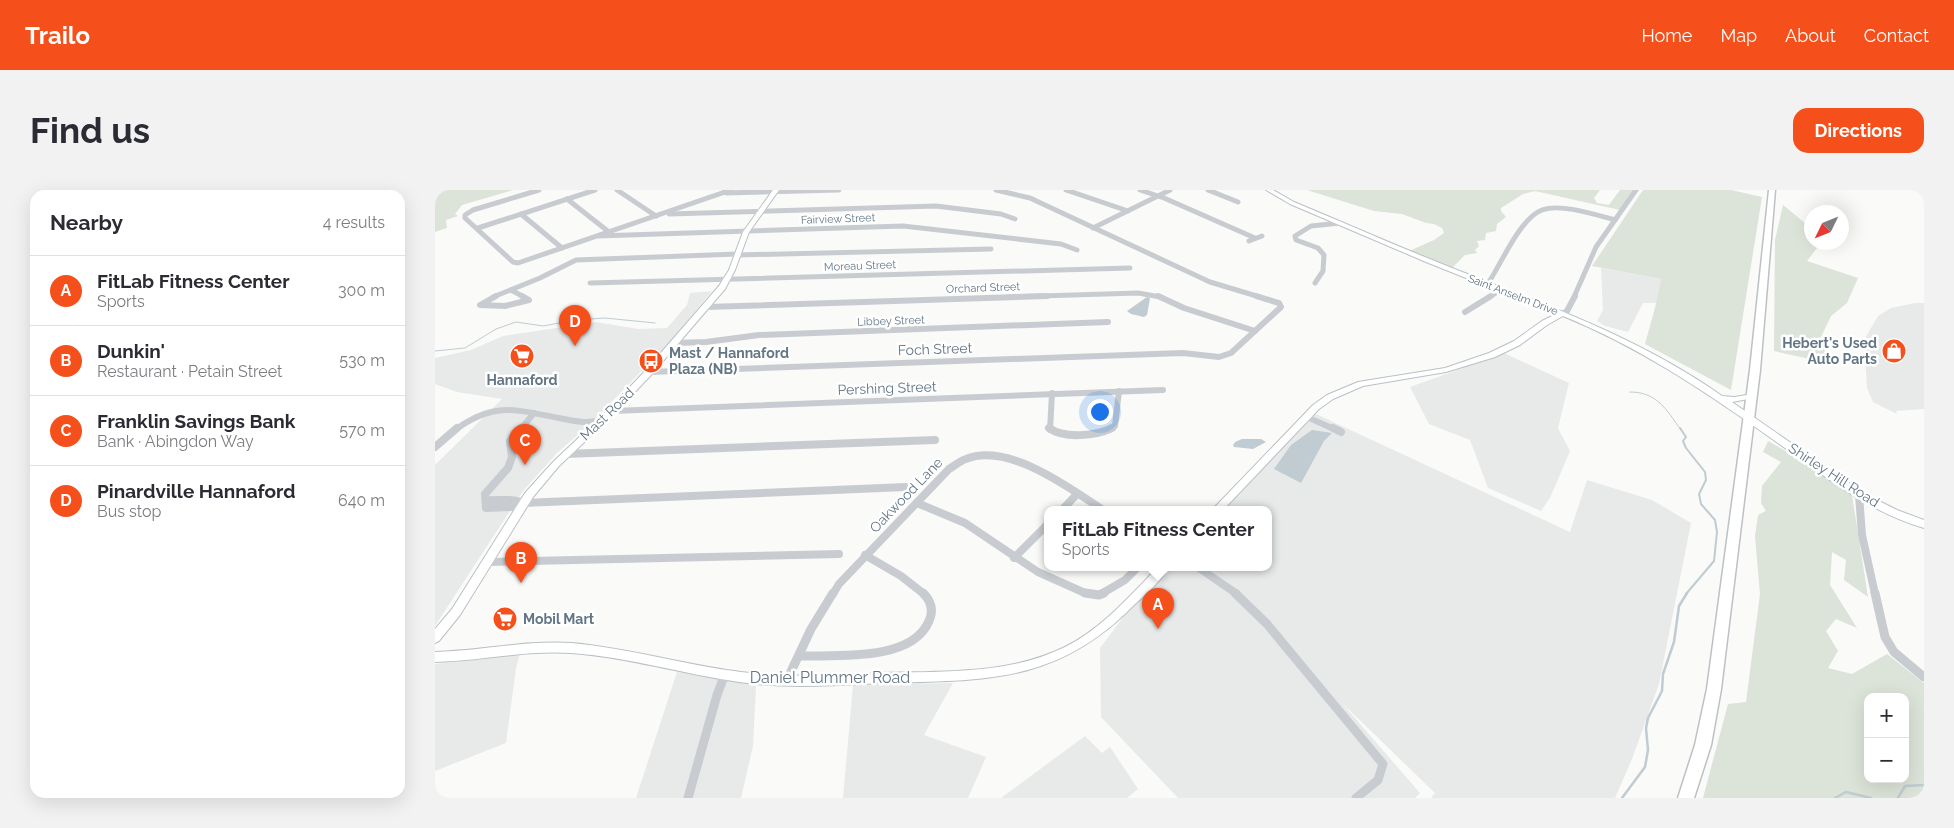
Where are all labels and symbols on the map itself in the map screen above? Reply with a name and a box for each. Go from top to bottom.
north arrow [1804,205,1849,250]
street label: Fairview Street [801,211,876,227]
street label: Moreau Street [824,258,897,274]
street label: Saint Anselm Drive [1466,272,1560,318]
street label: Orchard Street [946,280,1021,296]
pin: D [559,305,591,346]
street label: Libbey Street [857,313,925,329]
place label: Hebert's Used Auto Parts [1782,335,1877,367]
shop icon: Hebert's Used Auto Parts [1881,338,1907,364]
street label: Foch Street [898,340,973,358]
supermarket icon: Hannaford [509,343,535,369]
place label: Mast / Hannaford Plaza (NB) [669,345,789,377]
bus stop icon: Mast / Hannaford Plaza (NB) [638,348,664,374]
place label: Hannaford [486,372,558,388]
street label: Pershing Street [837,378,937,398]
street label: Mast Road [577,384,637,444]
your location [1087,399,1113,425]
pin: C [509,424,541,465]
street label: Shirley Hill Road [1786,440,1882,510]
street label: Oakwood Lane [866,454,946,536]
pin: B [505,542,537,583]
pin: A [1142,588,1174,629]
supermarket icon: Mobil Mart [492,606,518,632]
place label: Mobil Mart [523,611,595,627]
street label: Daniel Plummer Road [750,668,910,687]

